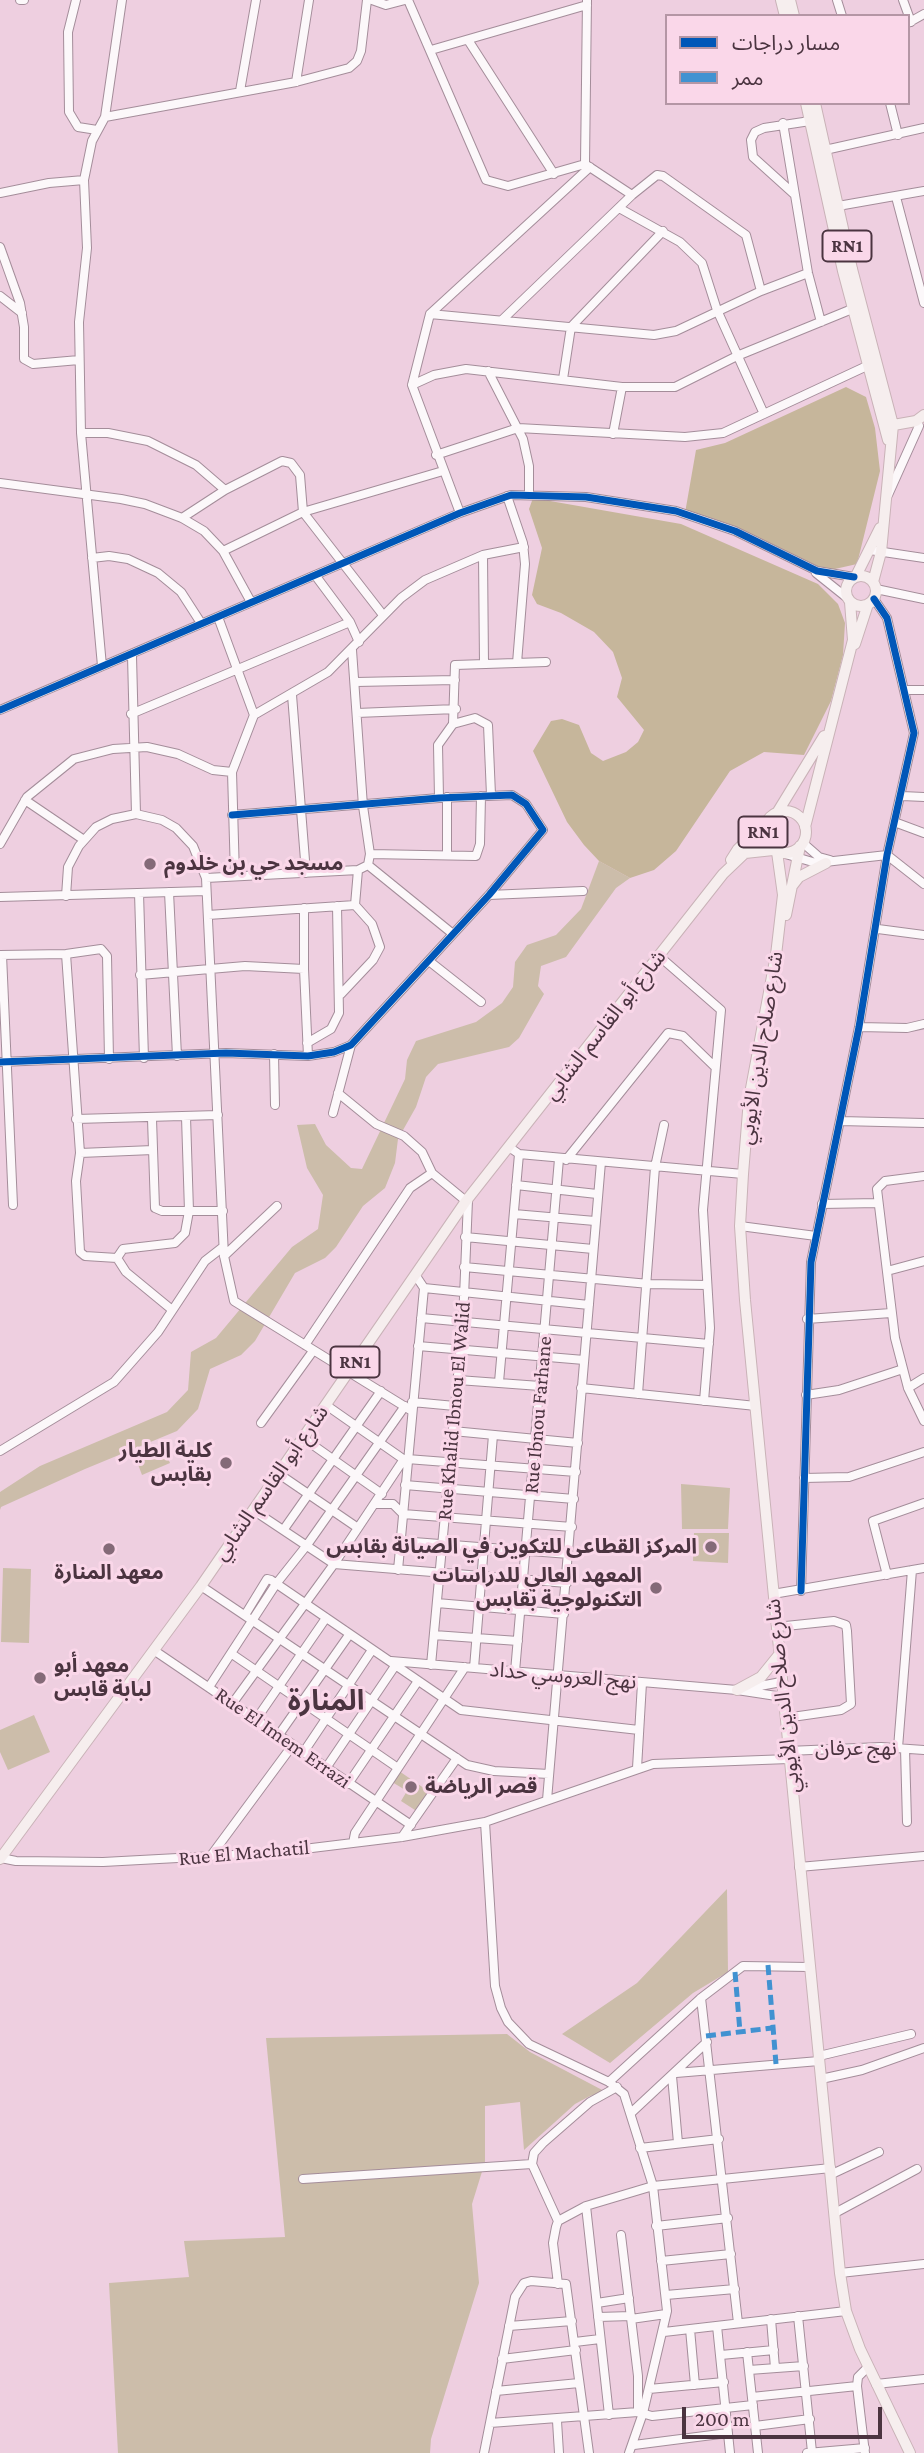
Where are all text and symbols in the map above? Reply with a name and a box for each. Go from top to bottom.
legend [665,14,910,105]
text: مسار دراجات [732,31,840,55]
text: ممر [732,66,763,90]
road number: RN1 [822,230,872,262]
road number: RN1 [738,817,788,848]
place label: مسجد حي بن خلدوم [164,851,343,877]
marker: مسجد حي بن خلدوم [142,856,158,872]
street label: شارع أبو القاسم الشابي [538,945,672,1105]
street label: شارع صلاح الدين الأيوبي [733,950,789,1146]
street label: Rue Khalid Ibnou El Walid [432,1301,476,1521]
street label: Rue Ibnou Farhane [519,1335,557,1495]
road number: RN1 [330,1346,380,1378]
street label: شارع أبو القاسم الشابي [208,1400,334,1566]
place label: كلية الطيار بقابس [119,1438,212,1488]
marker: كلية الطيار بقابس [218,1455,234,1471]
place label: المركز القطاعى للتكوين في الصيانة بقابس [326,1534,697,1560]
marker: المركز القطاعى للتكوين في الصيانة بقابس [703,1539,719,1555]
marker: معهد المنارة [101,1541,117,1557]
place label: معهد المنارة [54,1560,164,1586]
place label: المعهد العالي للدراسات التكنولوجية بقابس [433,1563,642,1613]
marker: المعهد العالي للدراسات التكنولوجية بقابس [648,1580,664,1596]
street label: شارع صلاح الدين الأيوبي [760,1597,806,1795]
place label: معهد أبو لبابة قابس [54,1653,152,1703]
street label: نهج العروسي حداد [488,1657,638,1695]
marker: معهد أبو لبابة قابس [32,1670,48,1686]
street label: Rue El Imem Errazi [210,1682,356,1794]
district label: المنارة [288,1684,364,1718]
street label: نهج عرفان [815,1736,897,1762]
place label: قصر الرياضة [425,1774,537,1800]
marker: قصر الرياضة [403,1779,419,1795]
street label: Rue El Machatil [178,1835,310,1871]
scale bar [686,2394,886,2438]
text: 200 m [695,2407,750,2431]

